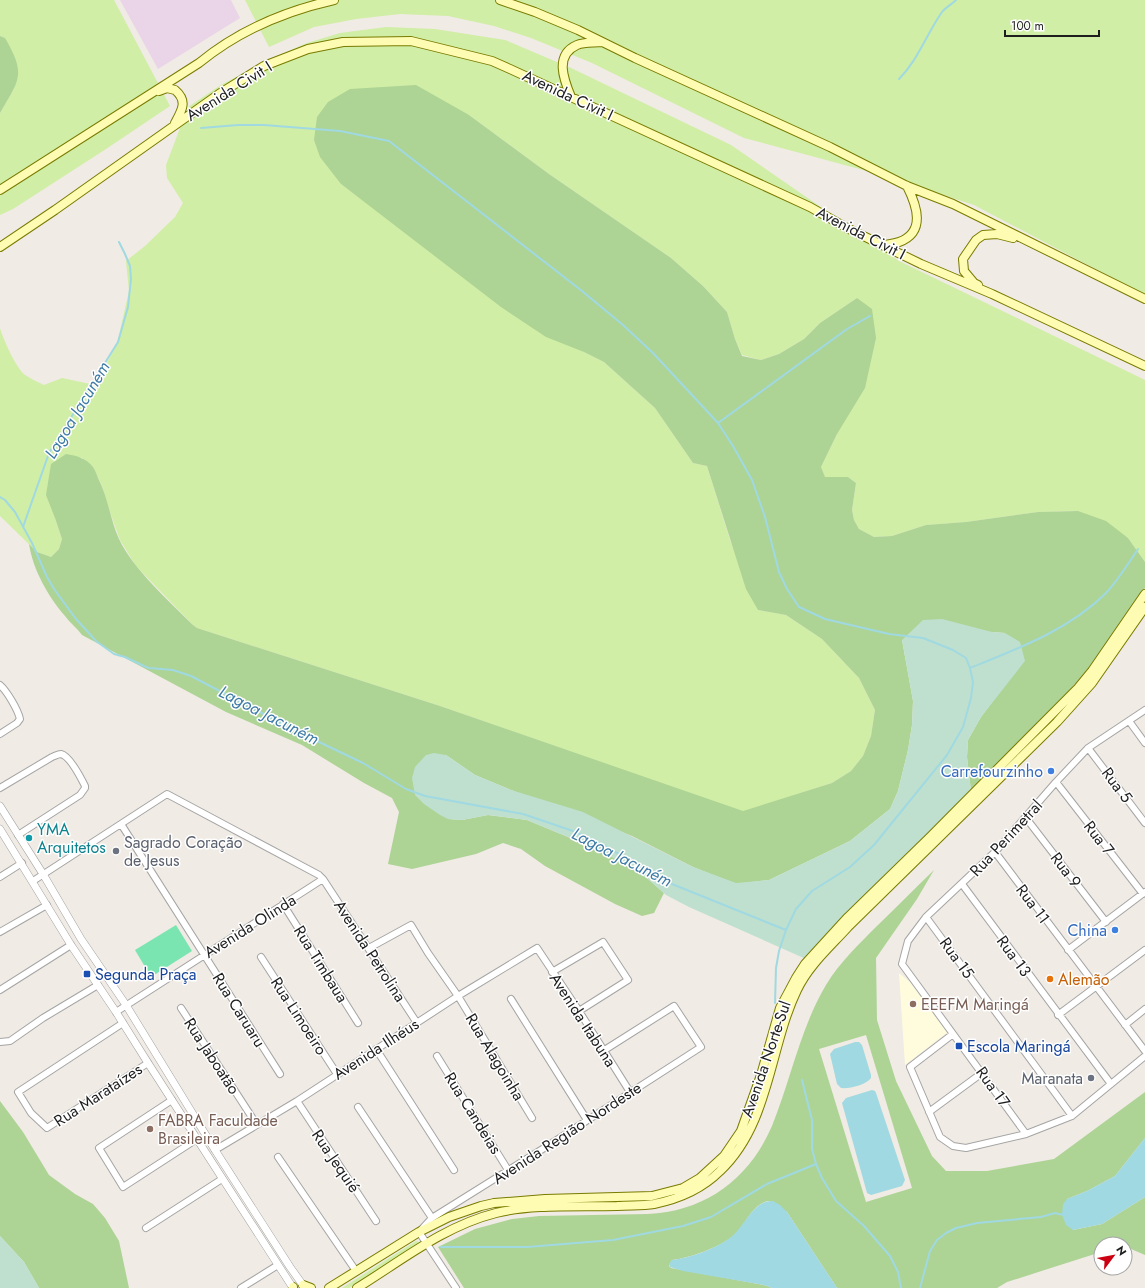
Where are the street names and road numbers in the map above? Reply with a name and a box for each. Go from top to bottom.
street label: Avenida Civit I [181,55,277,127]
street label: Avenida Civit I [519,64,617,126]
street label: Avenida Civit I [812,201,910,265]
street label: Rua 5 [1096,763,1138,807]
street label: Rua Perimetral [964,795,1048,881]
street label: Rua 7 [1078,816,1120,861]
street label: Rua 9 [1045,847,1087,893]
street label: Rua 11 [1010,879,1056,929]
street label: Avenida Olinda [200,889,300,963]
street label: Avenida Petrolina [328,896,412,1006]
street label: Rua Timbaua [288,921,354,1007]
street label: Rua 13 [991,931,1037,981]
street label: Rua 15 [934,933,980,983]
street label: Rua Caruaru [207,968,271,1052]
street label: Avenida Itabuna [544,968,622,1072]
street label: Rua Limoeiro [265,972,333,1060]
street label: Avenida Norte-Sul [735,998,797,1120]
street label: Rua Alagoinha [460,1009,530,1105]
street label: Rua Jaboatão [179,1013,246,1099]
street label: Avenida Ilhéus [329,1013,423,1085]
street label: Rua Marataízes [49,1058,147,1132]
street label: Rua 17 [970,1062,1016,1113]
street label: Rua Candeias [439,1068,507,1158]
street label: Avenida Região Nordeste [488,1076,646,1190]
street label: Rua Jequié [306,1125,366,1197]

